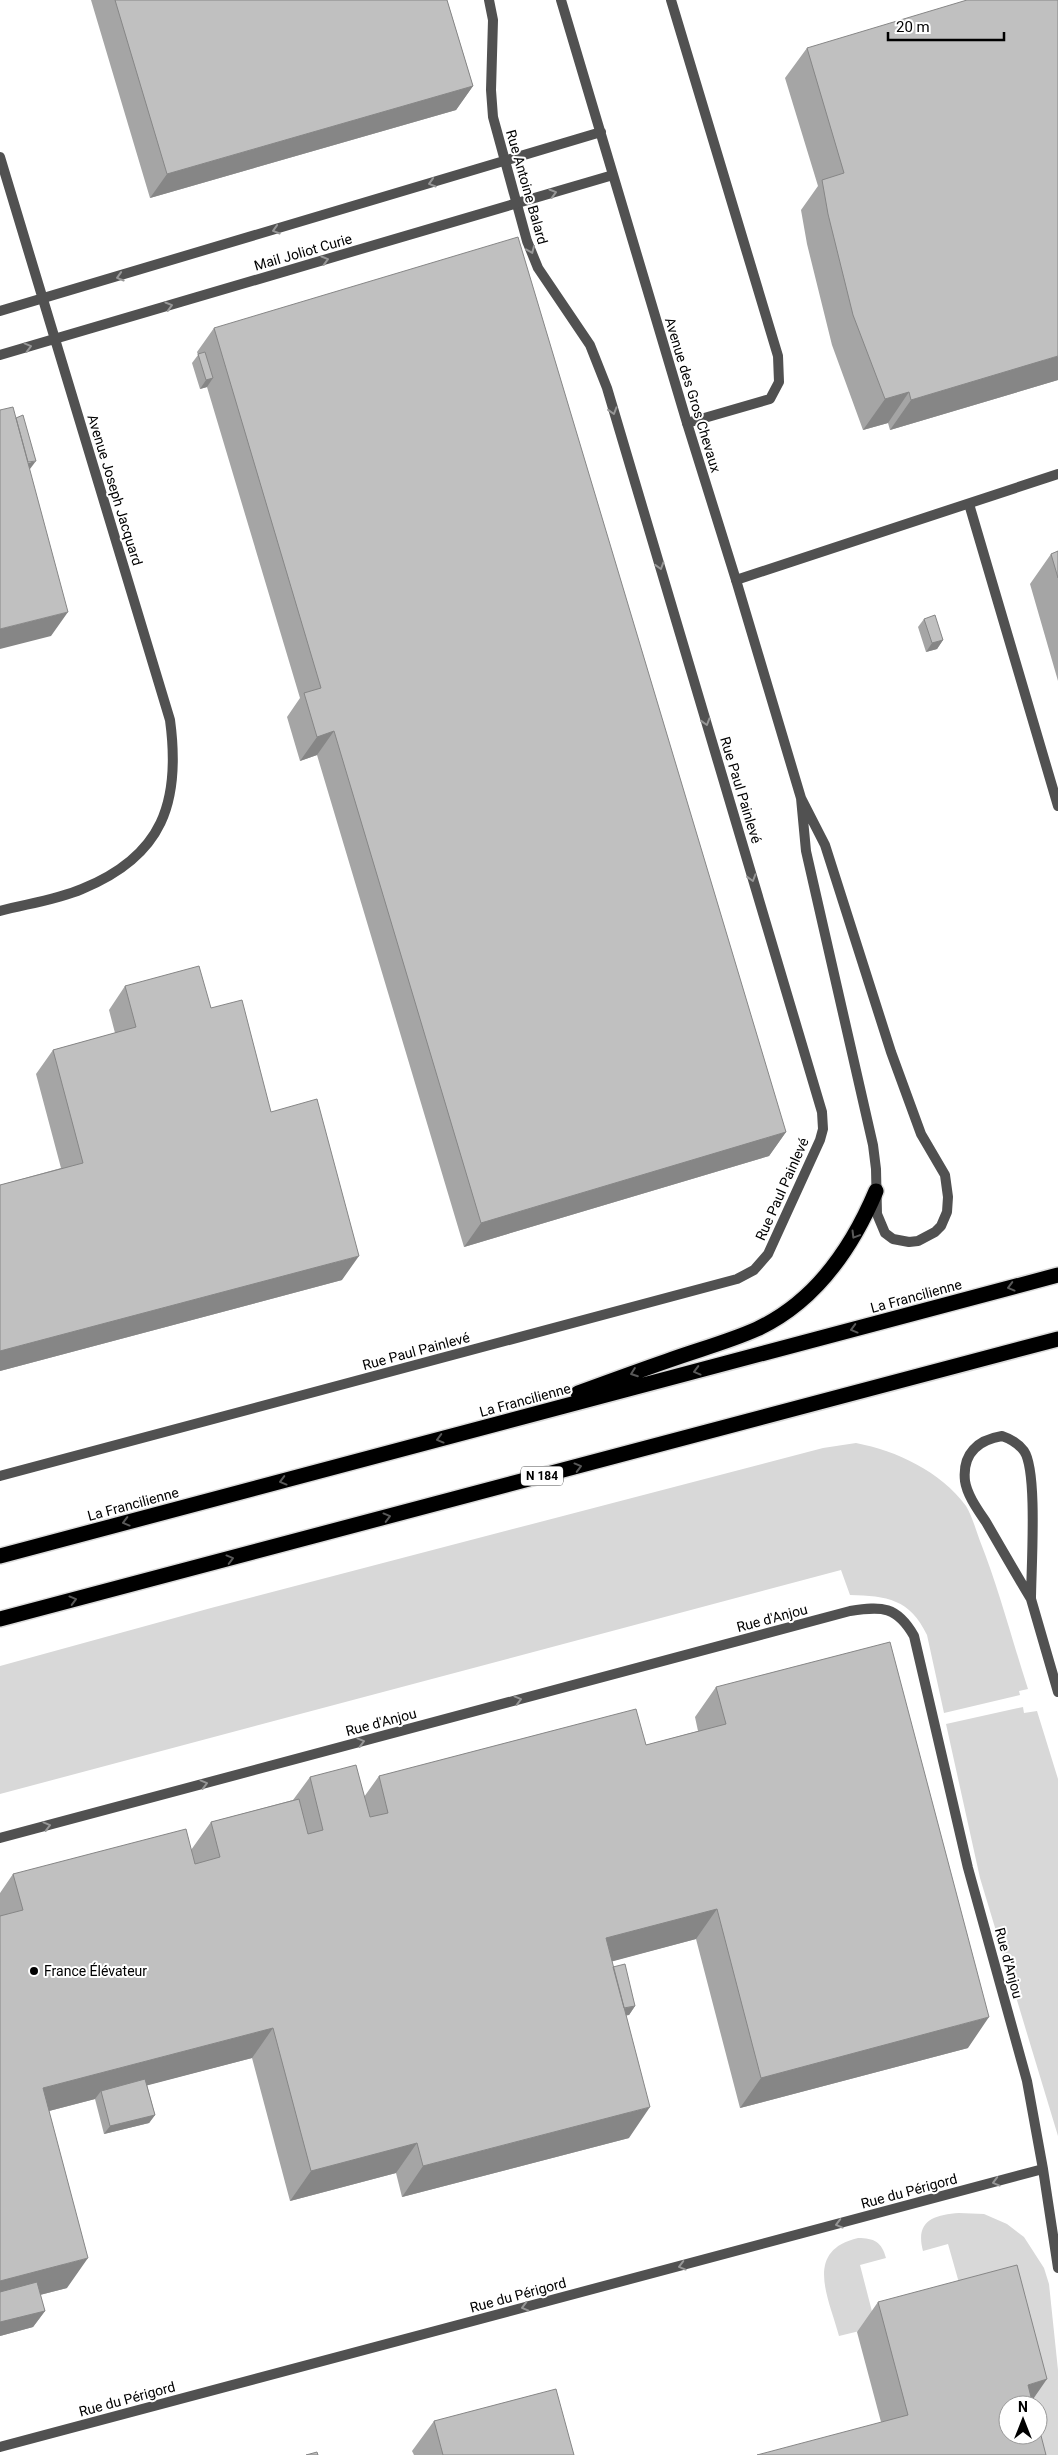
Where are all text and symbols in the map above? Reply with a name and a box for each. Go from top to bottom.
scale bar [888,10,1004,42]
text: 20 m [896,18,930,36]
street label: Rue Antoine Balard [503,128,551,246]
one-way arrow [428,178,436,188]
one-way arrow [548,188,556,198]
one-way arrow [272,224,281,234]
street label: Mail Joliot Curie [252,230,354,274]
one-way arrow [524,245,535,254]
one-way arrow [320,255,329,265]
one-way arrow [117,271,125,281]
one-way arrow [165,301,174,312]
street label: Avenue des Gros Chevaux [662,316,724,474]
one-way arrow [23,343,31,353]
one-way arrow [608,406,618,414]
street label: Avenue Joseph Jacquard [84,413,146,567]
one-way arrow [654,562,664,570]
one-way arrow [701,718,711,726]
street label: Rue Paul Painlevé [717,735,765,845]
one-way arrow [747,873,757,882]
street label: Rue Paul Painlevé [752,1135,812,1243]
one-way arrow [851,1230,861,1239]
street label: La Francilienne [869,1276,963,1316]
one-way arrow [1006,1281,1015,1292]
one-way arrow [849,1323,858,1334]
street label: Rue Paul Painlevé [361,1329,471,1373]
one-way arrow [692,1365,701,1376]
one-way arrow [631,1367,639,1377]
street label: La Francilienne [478,1380,572,1420]
one-way arrow [437,1434,445,1444]
one-way arrow [574,1462,582,1472]
road number: N 184 [521,1466,563,1485]
one-way arrow [279,1475,288,1486]
street label: La Francilienne [86,1484,180,1524]
one-way arrow [383,1512,392,1523]
one-way arrow [123,1517,131,1527]
one-way arrow [226,1554,234,1564]
one-way arrow [69,1595,78,1606]
street label: Rue d'Anjou [735,1601,809,1635]
one-way arrow [514,1695,522,1706]
street label: Rue d'Anjou [344,1705,418,1739]
one-way arrow [357,1737,365,1747]
one-way arrow [200,1779,208,1789]
one-way arrow [43,1821,51,1831]
street label: Rue d'Anjou [992,1926,1026,2000]
place label: France Élévateur [44,1962,147,1979]
marker: France Élévateur [28,1965,40,1977]
street label: Rue du Périgord [859,2170,959,2212]
one-way arrow [992,2176,1001,2187]
one-way arrow [835,2218,844,2229]
one-way arrow [679,2260,687,2270]
street label: Rue du Périgord [468,2274,568,2316]
one-way arrow [522,2302,530,2312]
street label: Rue du Périgord [77,2378,177,2420]
north arrow [998,2395,1048,2445]
text: N [1018,2399,1028,2415]

